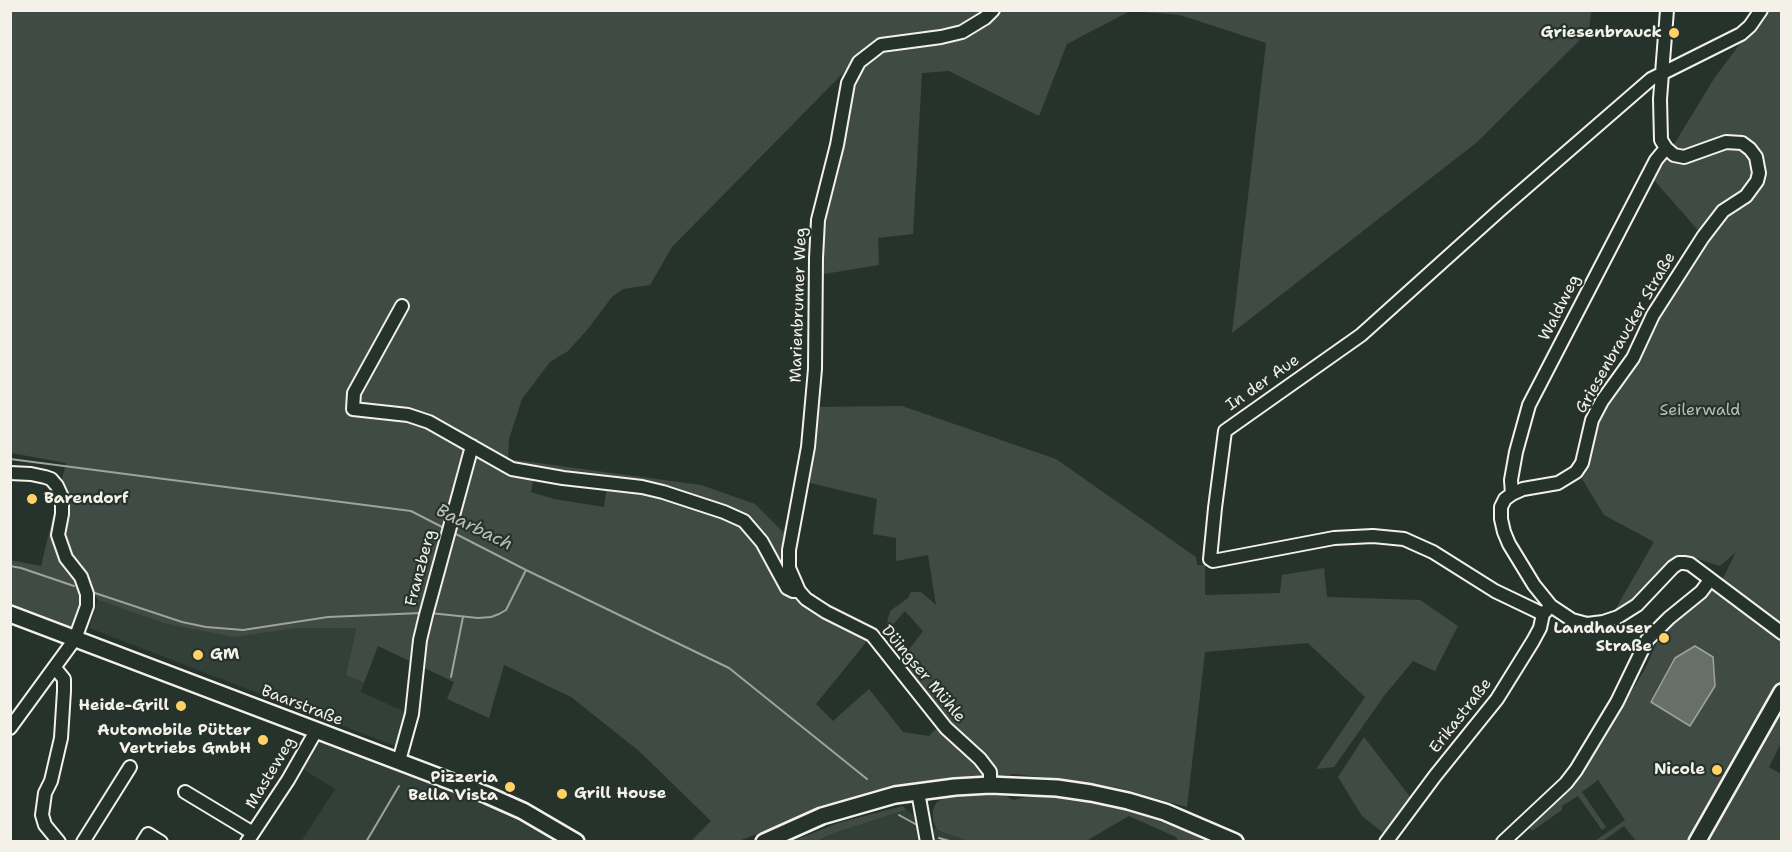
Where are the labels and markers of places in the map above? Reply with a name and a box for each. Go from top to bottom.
place label: Griesenbrauck [1541,23,1662,43]
marker: Griesenbrauck [1667,26,1681,40]
place label: Barendorf [44,489,129,509]
marker: Barendorf [25,492,39,506]
place label: Landhauser Straße [1553,619,1652,657]
marker: Landhauser Straße [1657,631,1671,645]
place label: GM [210,645,239,665]
marker: GM [191,648,205,662]
place label: Heide-Grill [79,696,169,716]
marker: Heide-Grill [174,699,188,713]
place label: Automobile Pütter Vertriebs GmbH [97,721,251,759]
marker: Automobile Pütter Vertriebs GmbH [256,733,270,747]
place label: Nicole [1654,760,1705,780]
marker: Nicole [1710,763,1724,777]
place label: Pizzeria Bella Vista [408,768,498,806]
marker: Pizzeria Bella Vista [503,780,517,794]
place label: Grill House [574,784,666,804]
marker: Grill House [555,787,569,801]

